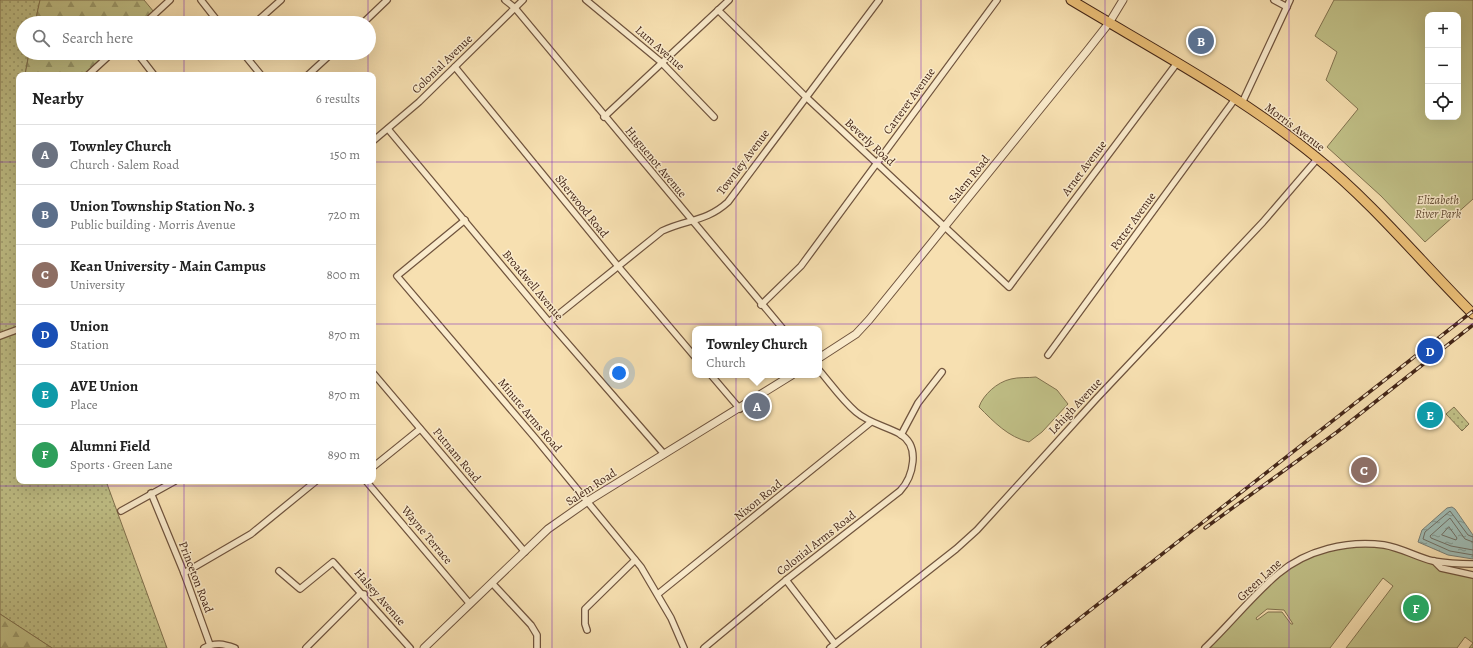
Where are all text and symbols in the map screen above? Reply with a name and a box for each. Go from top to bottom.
map controls [1425,12,1461,120]
button: + [1425,12,1461,48]
search box [16,16,376,60]
street label: Lum Avenue [632,22,688,74]
pin: B [1188,26,1214,56]
icon: search [30,27,52,49]
text: Search here [62,28,133,48]
street label: Colonial Avenue [408,31,476,97]
button: − [1425,48,1461,84]
street label: Carteret Avenue [879,64,939,138]
button: locate [1425,84,1461,120]
text: Nearby [32,87,83,110]
text: 6 results [316,90,360,107]
street label: Morris Avenue [1262,99,1328,155]
street label: Beverly Road [841,115,899,170]
street label: Huguenot Avenue [622,123,690,201]
street label: Townley Avenue [713,126,773,198]
text: Townley Church [70,136,171,156]
street label: Arnet Avenue [1057,137,1110,200]
text: A [41,146,49,163]
text: 150 m [330,146,360,163]
street label: Salem Road [945,151,994,206]
text: Church · Salem Road [70,156,179,173]
street label: Sherwood Road [552,171,613,241]
street label: Potter Avenue [1107,189,1159,253]
park label: Elizabeth River Park [1415,192,1462,222]
text: Union Township Station No. 3 [70,196,255,216]
text: B [41,206,49,223]
text: 720 m [328,206,360,223]
text: Public building · Morris Avenue [70,216,236,233]
street label: Broadwell Avenue [499,246,567,324]
text: Kean University - Main Campus [70,256,266,276]
text: C [41,266,49,283]
text: 800 m [326,266,360,283]
text: University [70,276,125,293]
text: Union [70,316,109,336]
text: D [40,326,50,343]
text: 870 m [328,326,360,343]
popup [692,326,822,378]
text: Townley Church [706,334,808,354]
text: Station [70,336,109,353]
pin: D [1417,336,1443,366]
text: Church [706,354,746,371]
your location [609,363,629,383]
street label: Lehigh Avenue [1045,374,1105,438]
street label: Minute Arms Road [494,375,566,456]
text: AVE Union [70,376,138,396]
text: E [41,386,49,403]
text: 870 m [328,386,360,403]
pin: A [744,391,770,421]
text: Place [70,396,98,413]
pin: E [1417,400,1443,430]
street label: Putnam Road [429,424,485,486]
text: Alumni Field [70,436,150,456]
text: F [42,446,48,463]
text: 890 m [327,446,360,463]
pin: C [1351,455,1377,485]
text: Sports · Green Lane [70,456,173,473]
street label: Salem Road [563,464,620,509]
street label: Nixon Road [731,475,786,524]
street label: Wayne Terrace [397,502,456,568]
street label: Colonial Arms Road [773,507,859,579]
street label: Princeton Road [175,539,217,615]
street label: Green Lane [1233,555,1285,605]
street label: Halsey Avenue [351,565,409,629]
pin: F [1403,593,1429,623]

